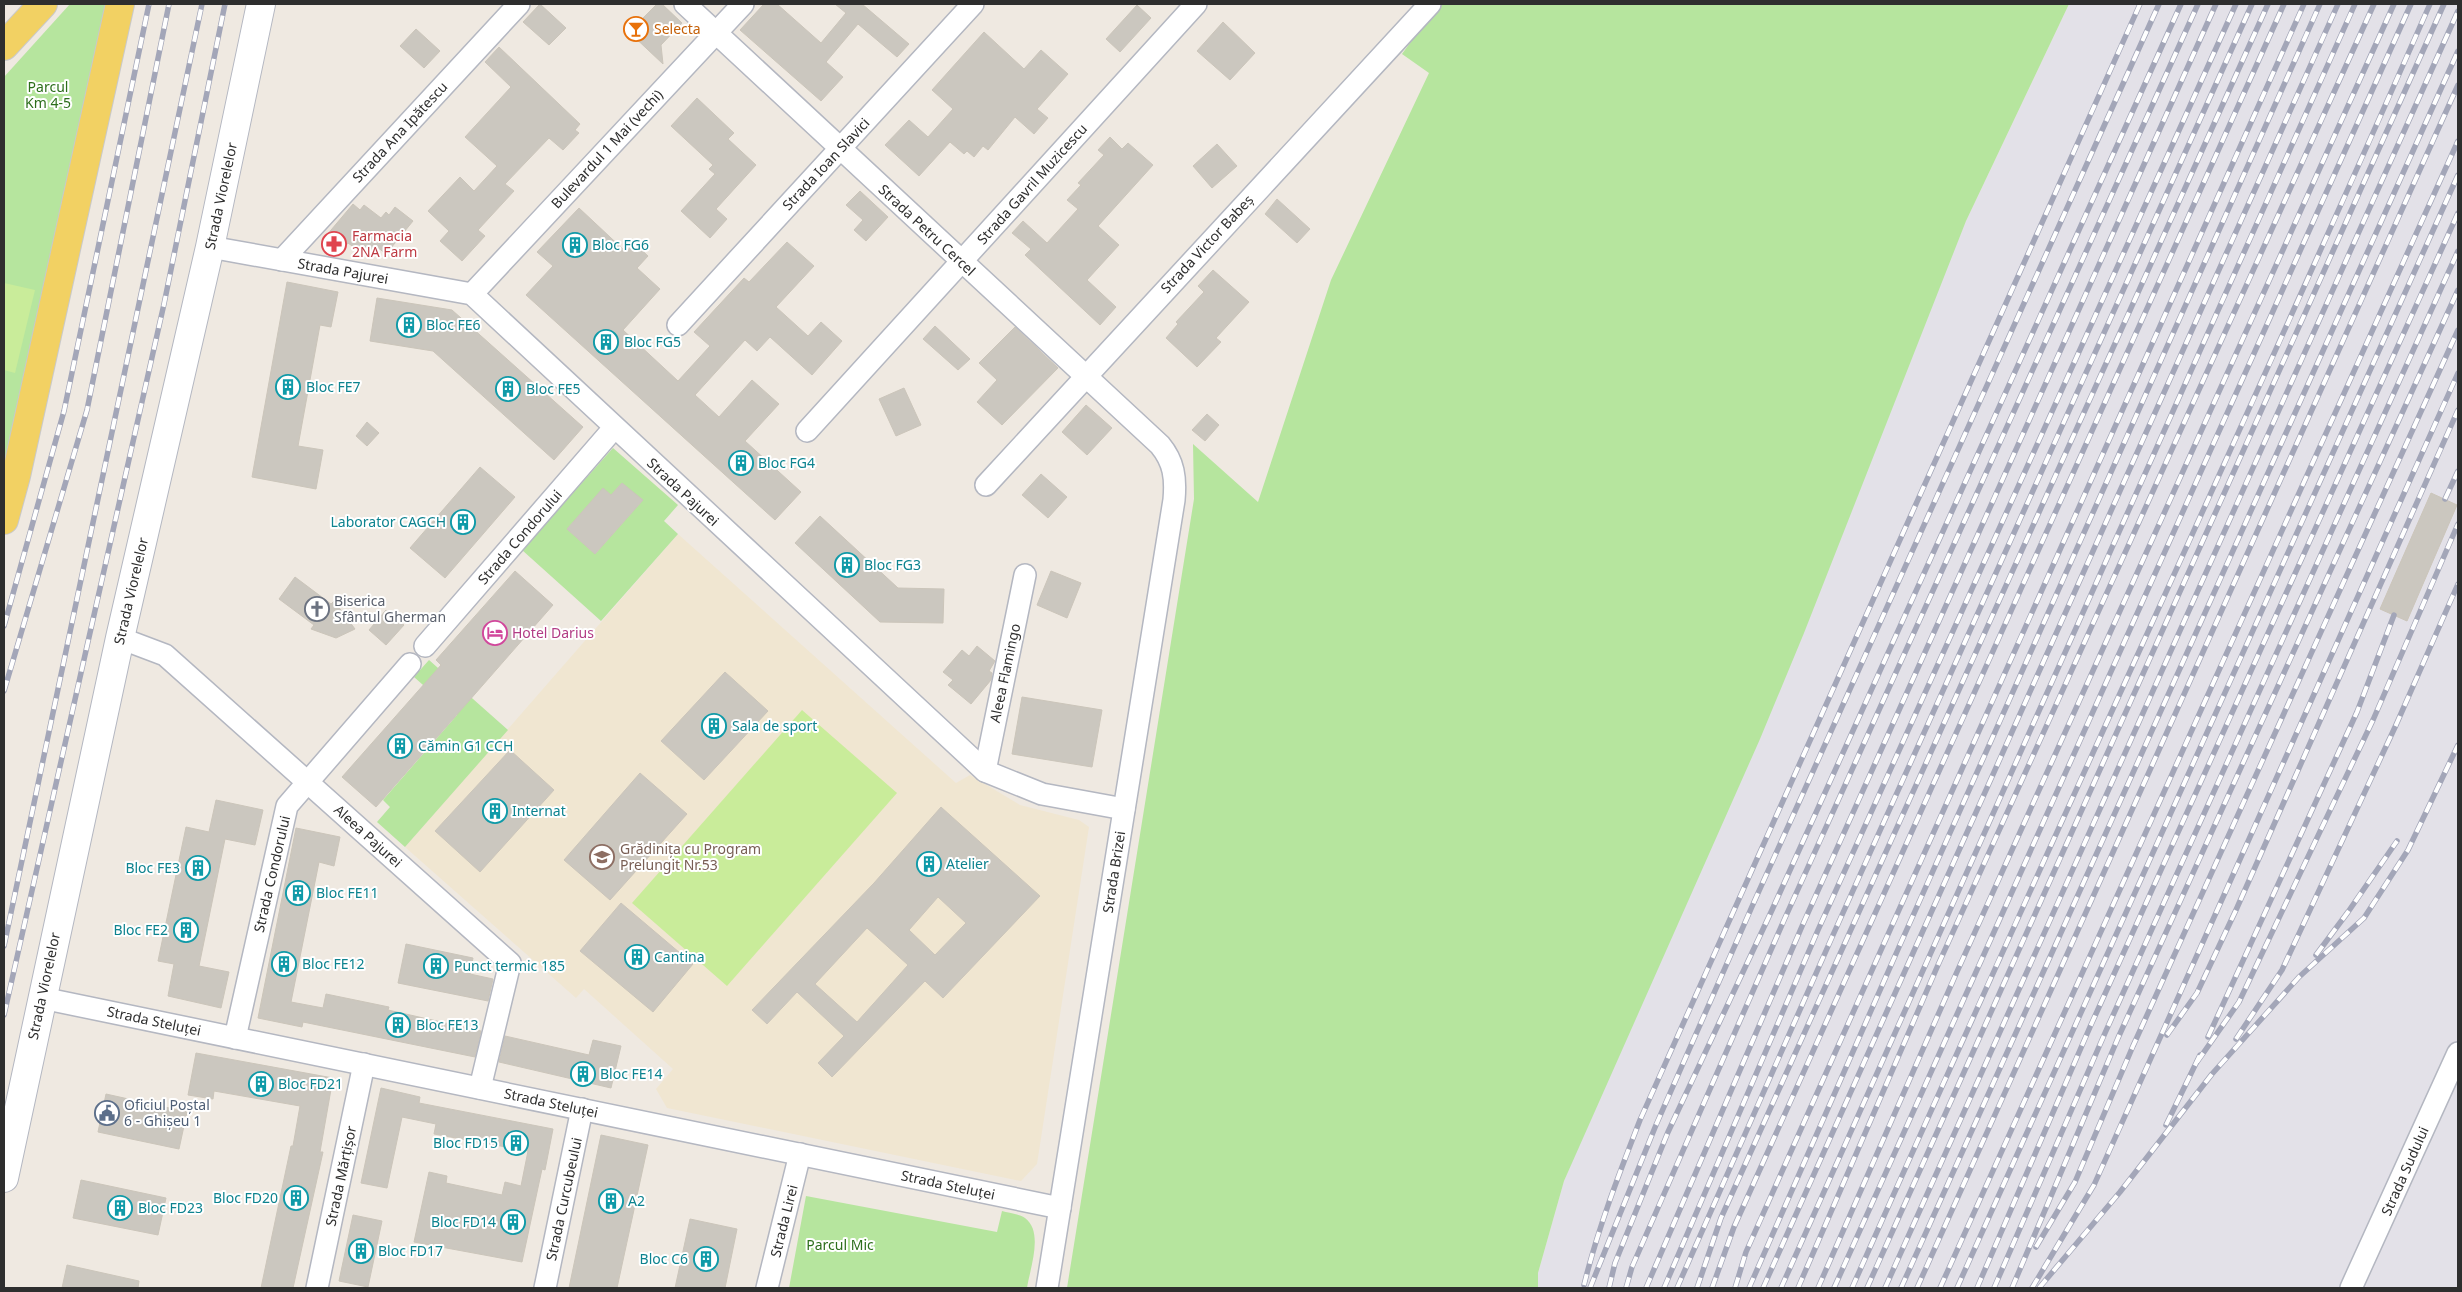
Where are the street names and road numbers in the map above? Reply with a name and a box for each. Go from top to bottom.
street label: Strada Ana Ipătescu [348,77,451,186]
street label: Bulevardul 1 Mai (vechi) [547,85,667,212]
street label: Strada Ioan Slavici [778,113,873,214]
street label: Strada Gavril Muzicescu [972,119,1091,248]
street label: Strada Viorelelor [200,140,241,251]
street label: Strada Petru Cercel [875,180,980,280]
street label: Strada Victor Babeș [1156,190,1257,297]
street label: Strada Pajurei [296,253,390,288]
street label: Strada Pajurei [643,453,723,530]
street label: Strada Condorului [473,485,566,588]
street label: Strada Viorelelor [109,535,152,646]
street label: Aleea Flamingo [985,622,1024,724]
street label: Aleea Pajurei [330,800,406,871]
street label: Strada Condorului [249,814,294,934]
street label: Strada Brizei [1098,830,1129,914]
street label: Strada Viorelelor [23,930,64,1041]
street label: Strada Steluței [105,1001,203,1040]
street label: Strada Steluței [502,1083,600,1122]
street label: Strada Sudului [2376,1123,2433,1218]
street label: Strada Mărțișor [321,1124,360,1228]
street label: Strada Curcubeului [541,1135,586,1262]
street label: Strada Steluței [899,1165,997,1204]
street label: Strada Lirei [765,1183,802,1259]

